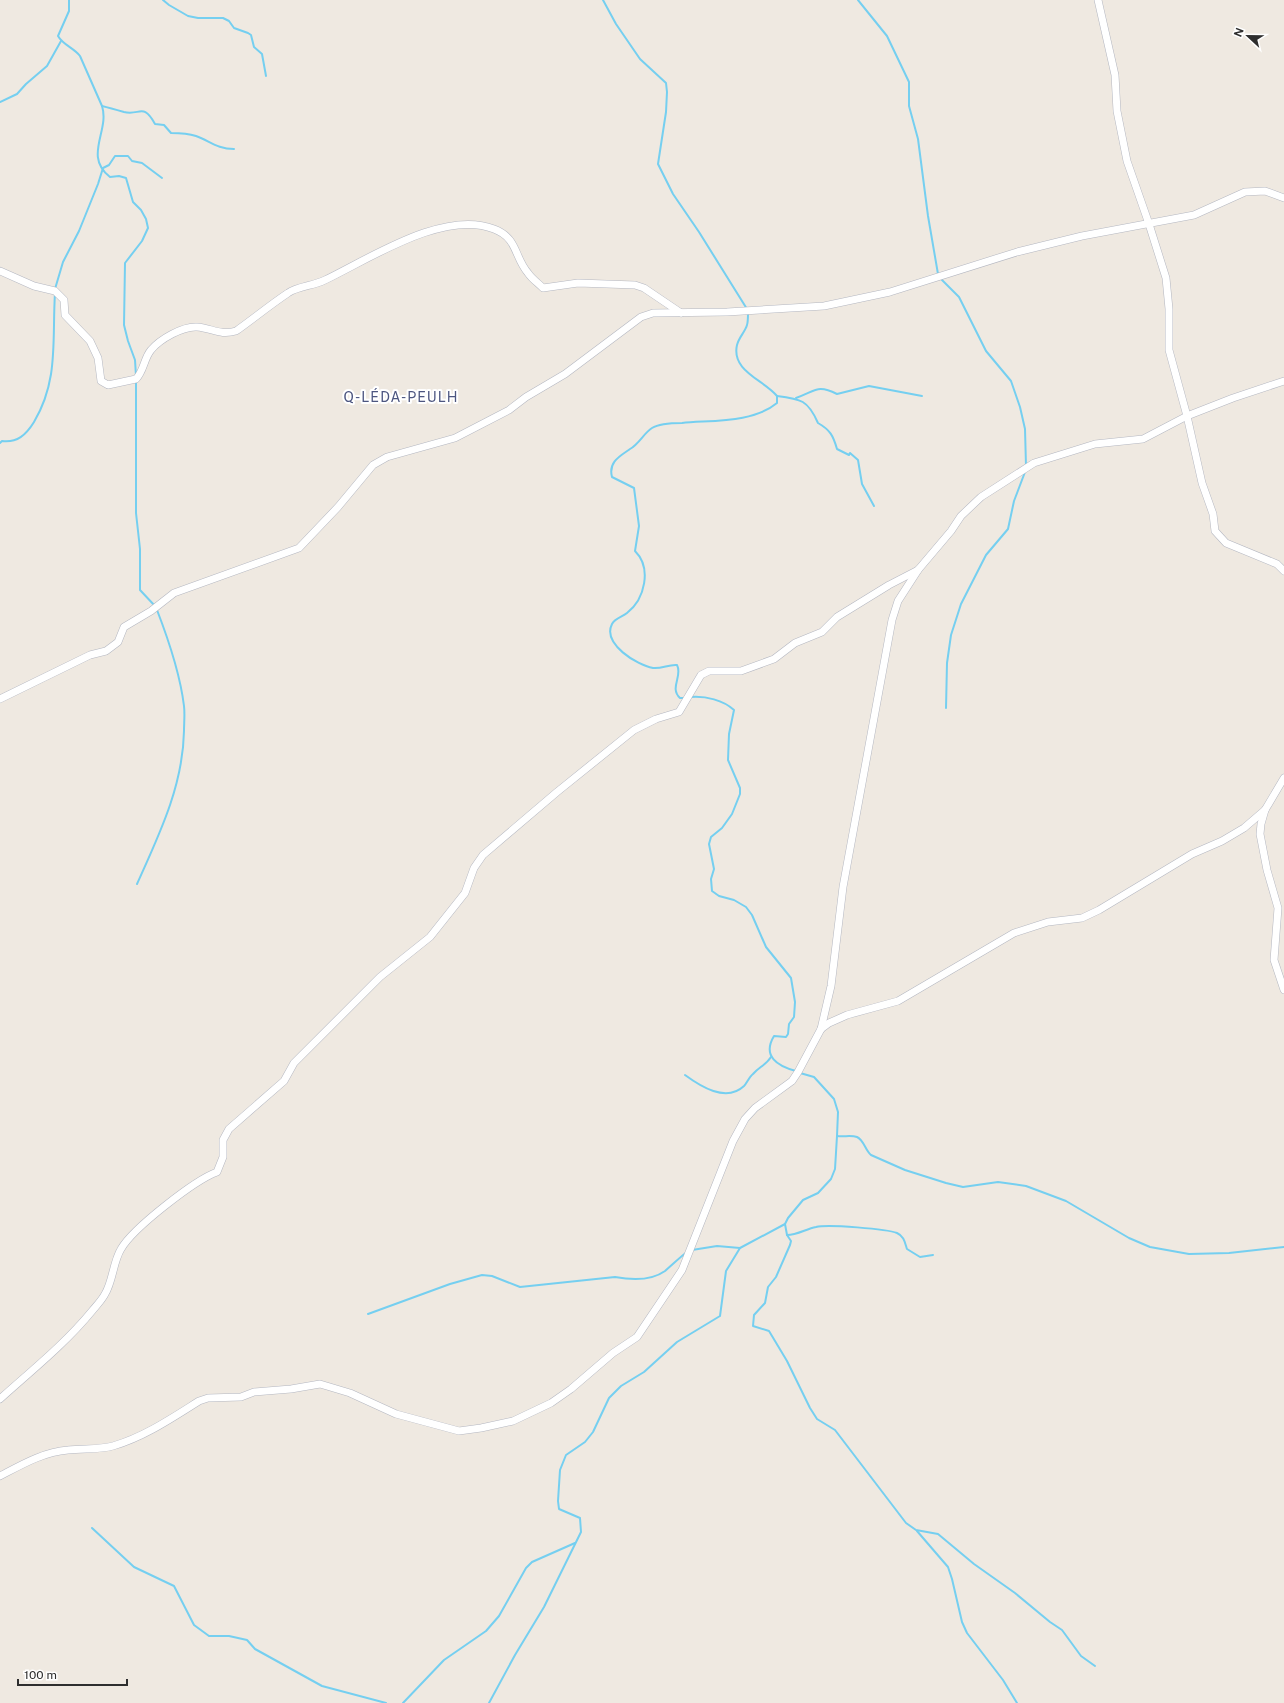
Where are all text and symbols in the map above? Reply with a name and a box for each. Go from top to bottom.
north arrow [1228,16,1268,56]
text: N [1232,26,1246,38]
district label: Q-LÉDA-PEULH [344,388,458,405]
scale bar [18,1661,127,1687]
text: 100 m [24,1668,57,1682]

